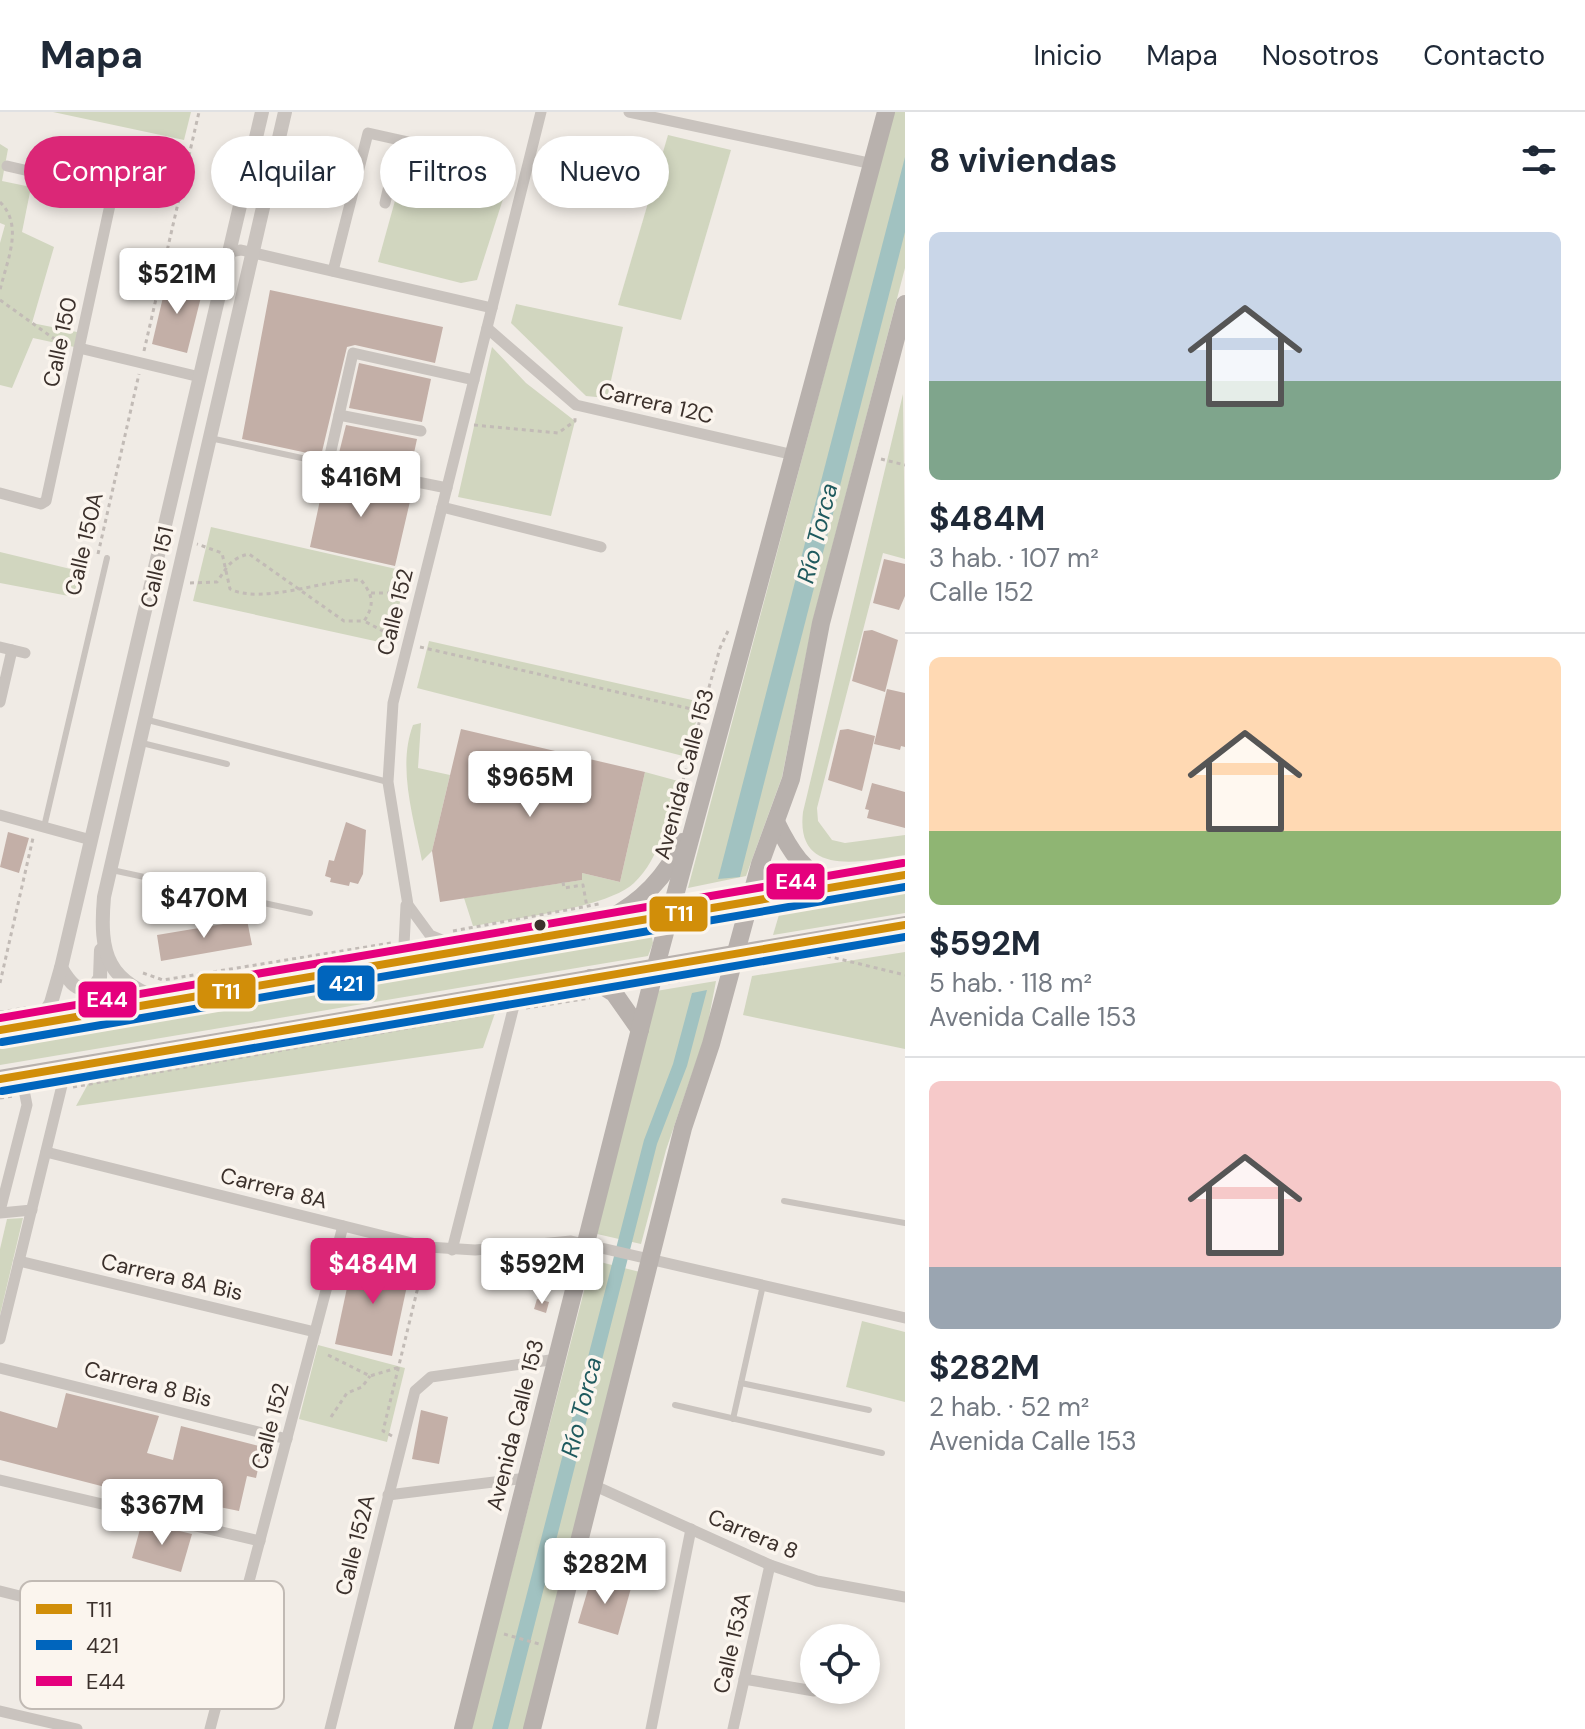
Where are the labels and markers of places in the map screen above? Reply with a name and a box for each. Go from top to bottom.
pin: $521M [121,248,233,316]
pin: $416M [305,451,417,519]
pin: $965M [474,751,586,819]
pin: $470M [148,872,260,940]
unlabelled marker [532,917,548,933]
pin: $484M [317,1238,429,1306]
pin: $592M [486,1238,598,1306]
pin: $367M [106,1479,218,1547]
pin: $282M [549,1538,661,1606]

